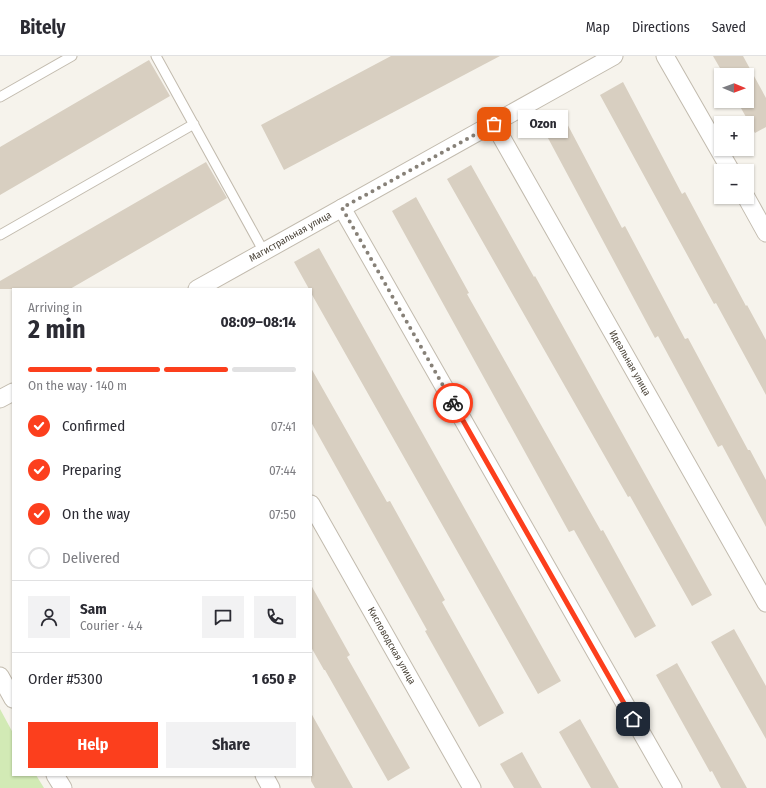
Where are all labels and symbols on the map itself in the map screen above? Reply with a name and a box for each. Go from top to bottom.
north arrow [714,68,754,108]
pin [477,107,511,141]
callout: Ozon [518,110,568,138]
street label: Магистральная улица [247,209,334,265]
street label: Идеальная улица [606,328,653,398]
courier [433,383,473,423]
street label: Кисловодская улица [365,605,418,687]
pin [616,702,650,736]

